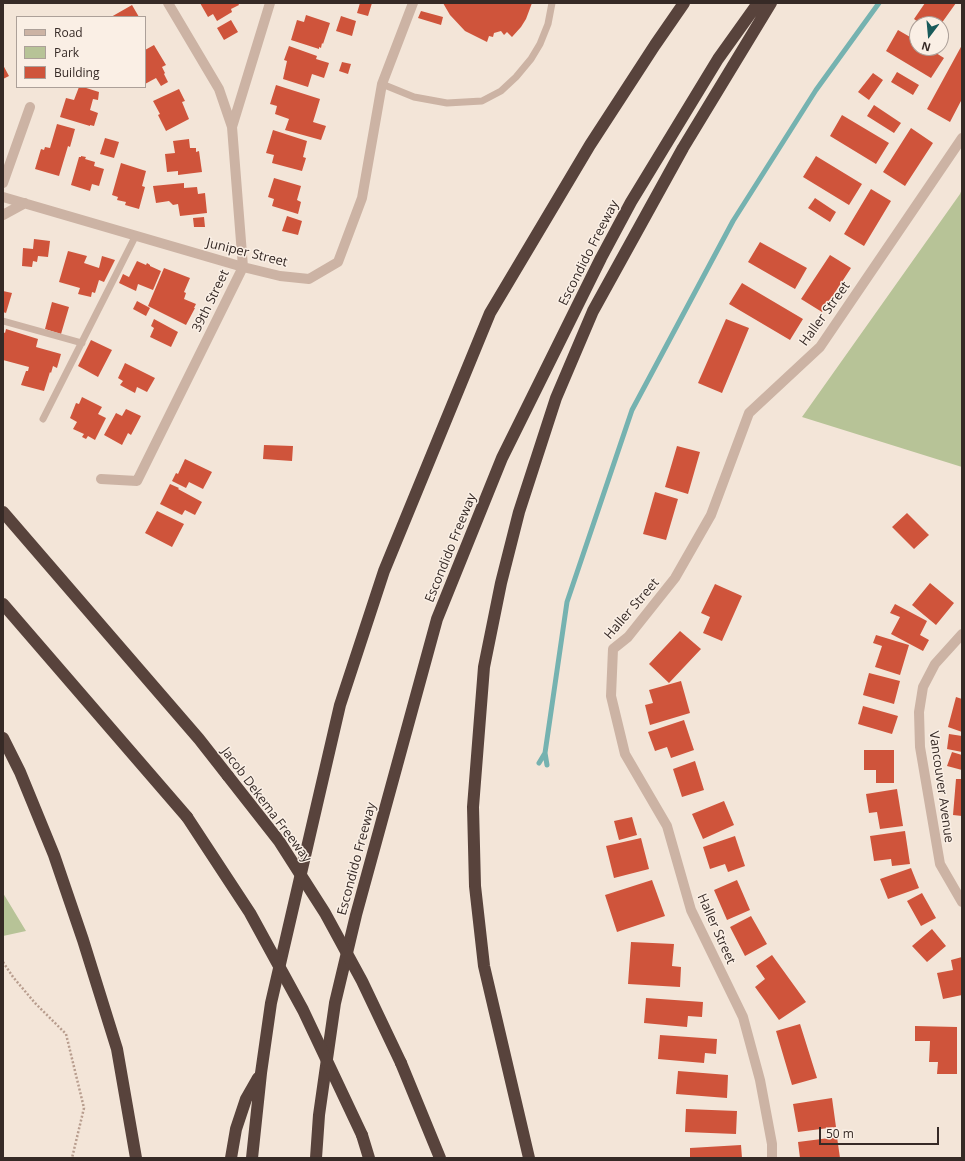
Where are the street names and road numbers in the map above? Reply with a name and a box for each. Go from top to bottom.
street label: Escondido Freeway [556,198,622,308]
street label: Juniper Street [205,235,289,271]
street label: 39th Street [189,267,233,335]
street label: Haller Street [796,279,854,349]
street label: Escondido Freeway [422,491,480,605]
street label: Haller Street [601,575,663,643]
street label: Vancouver Avenue [925,730,957,844]
street label: Jacob Dekema Freeway [218,744,314,866]
street label: Escondido Freeway [334,801,380,917]
street label: Haller Street [693,891,739,967]

